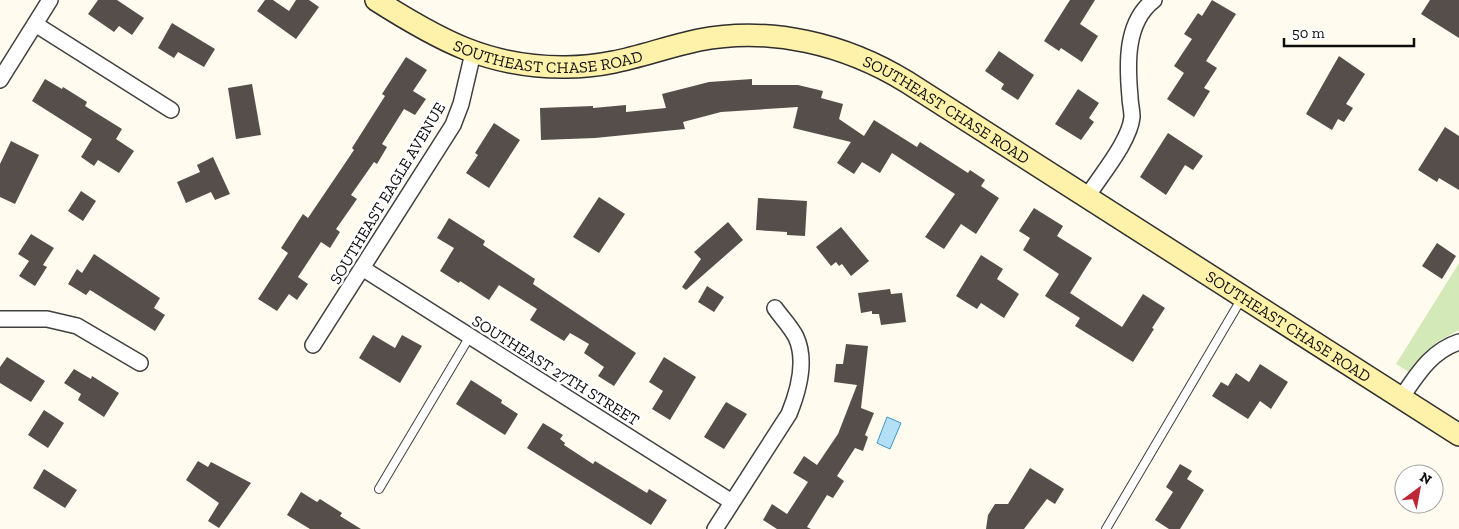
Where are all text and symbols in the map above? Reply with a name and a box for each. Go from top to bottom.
scale bar [1284,15,1414,47]
text: 50 m [1292,24,1325,42]
street label: SOUTHEAST CHASE ROAD [450,36,645,77]
street label: SOUTHEAST CHASE ROAD [860,52,1033,168]
street label: SOUTHEAST EAGLE AVENUE [326,99,449,288]
street label: SOUTHEAST CHASE ROAD [1202,267,1374,386]
street label: SOUTHEAST 27TH STREET [469,311,643,430]
north arrow [1394,464,1444,514]
text: N [1417,468,1435,489]

